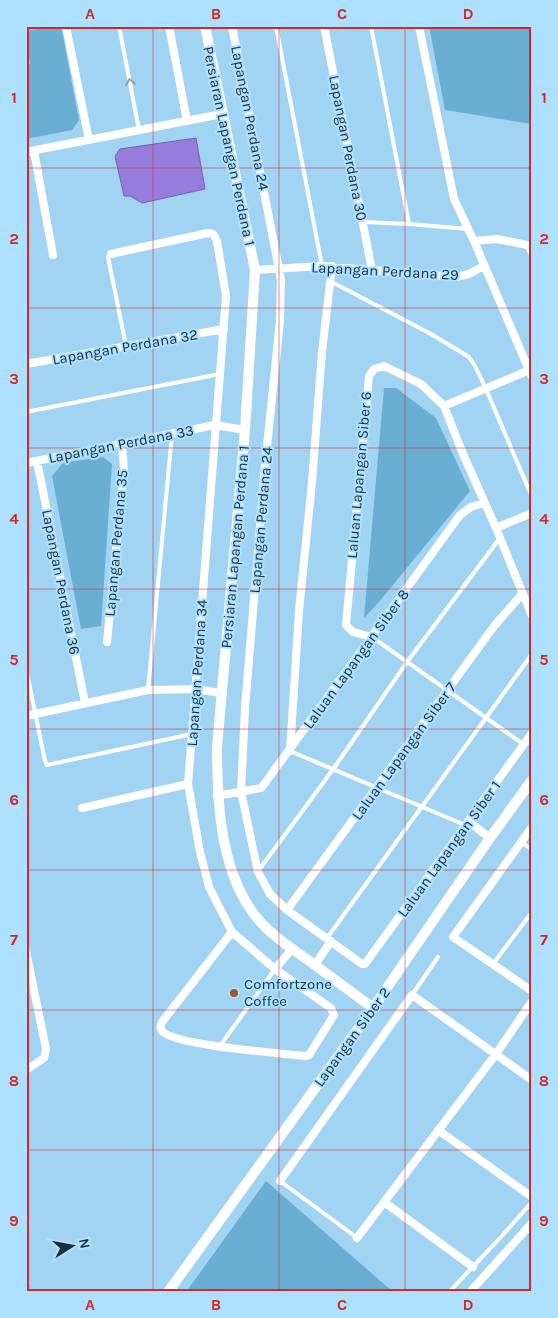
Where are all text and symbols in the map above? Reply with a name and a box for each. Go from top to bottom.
text: A [85,4,95,23]
text: B [211,4,221,23]
text: C [337,4,347,23]
text: D [463,4,474,23]
street label: Lapangan Perdana 24 [227,44,273,193]
street label: Persiaran Lapangan Perdana 1 [199,45,259,247]
street label: Lapangan Perdana 30 [325,74,371,222]
one-way arrow [125,78,136,87]
text: 1 [11,88,17,107]
text: 1 [541,88,547,107]
text: 2 [9,229,19,248]
text: 2 [539,229,549,248]
street label: Lapangan Perdana 29 [311,258,459,284]
street label: Lapangan Perdana 32 [51,325,199,369]
text: 3 [9,369,19,388]
text: 3 [539,369,549,388]
street label: Laluan Lapangan Siber 6 [343,391,375,559]
street label: Lapangan Perdana 33 [47,421,195,467]
street label: Persiaran Lapangan Perdana 1 [217,445,253,649]
street label: Lapangan Perdana 24 [246,445,276,594]
street label: Lapangan Perdana 35 [101,469,131,617]
street label: Lapangan Perdana 36 [38,508,84,656]
text: 4 [9,509,19,528]
text: 4 [539,509,549,528]
street label: Laluan Lapangan Siber 8 [299,586,413,732]
street label: Lapangan Perdana 34 [183,598,211,747]
text: 5 [9,650,19,669]
text: 5 [539,650,549,669]
street label: Laluan Lapangan Siber 7 [348,678,460,824]
street label: Laluan Lapangan Siber 1 [393,777,505,921]
text: 6 [9,790,19,809]
text: 6 [539,790,549,809]
text: 7 [10,930,18,949]
text: 7 [540,930,548,949]
place label: Comfortzone Coffee [244,975,332,1010]
street label: Lapangan Siber 2 [310,984,394,1090]
marker: Comfortzone Coffee [228,987,240,999]
text: 8 [9,1071,19,1090]
text: 8 [539,1071,549,1090]
text: 9 [9,1211,19,1230]
text: 9 [539,1211,549,1230]
north arrow [48,1220,98,1270]
text: N [75,1237,94,1250]
text: A [85,1295,95,1314]
text: B [211,1295,221,1314]
text: C [337,1295,347,1314]
text: D [463,1295,474,1314]

